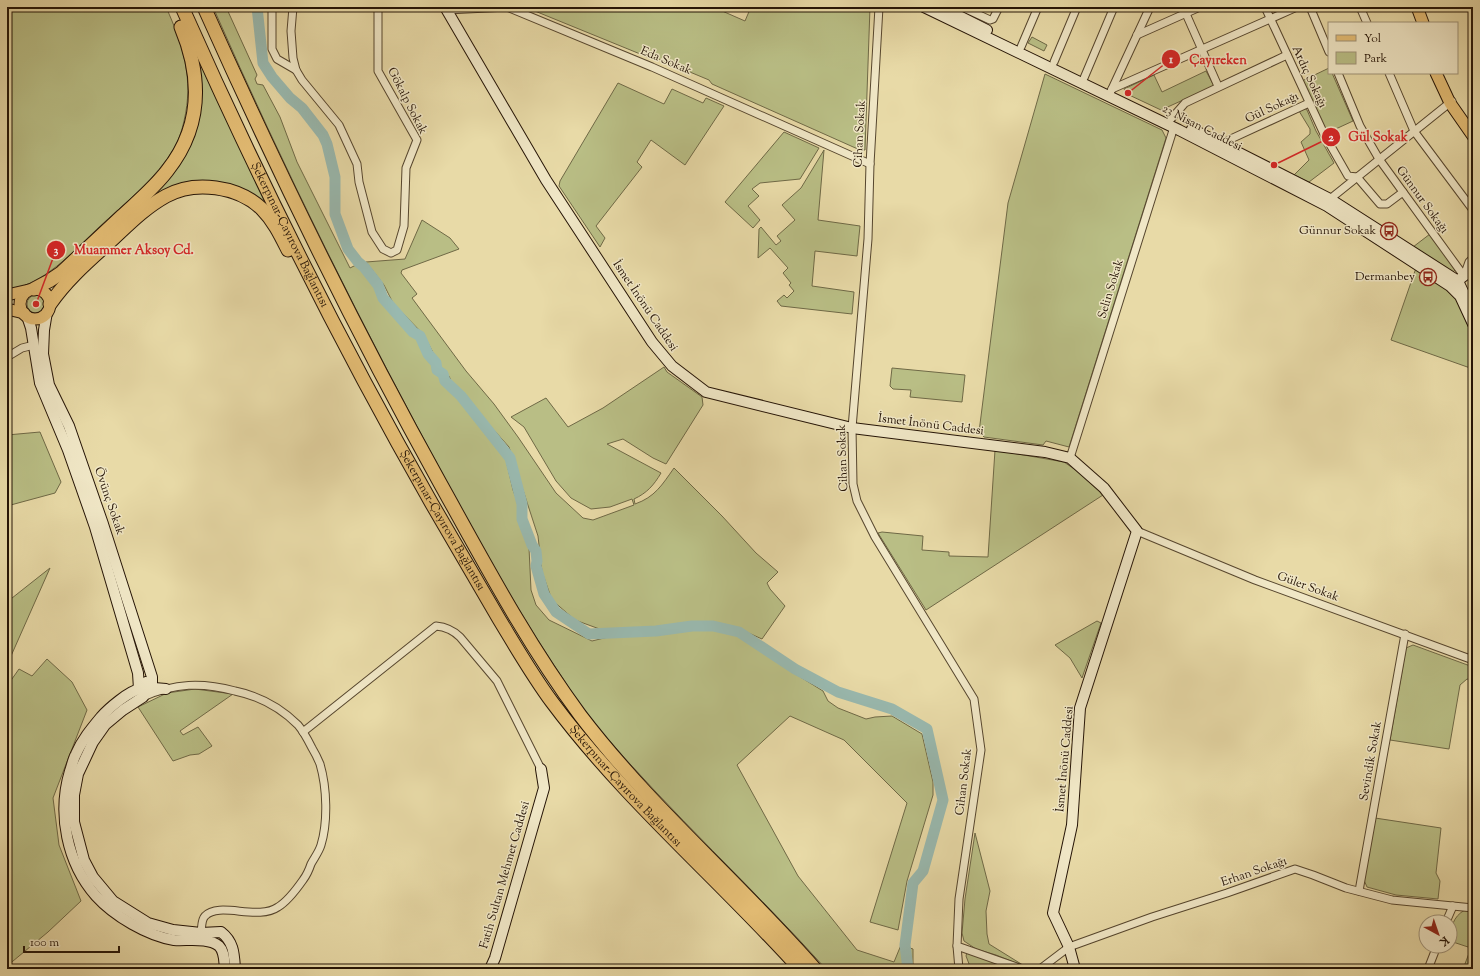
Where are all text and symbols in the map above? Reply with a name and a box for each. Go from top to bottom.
legend [1328,22,1458,74]
text: Yol [1364,30,1382,48]
street label: Eda Sokak [637,42,695,80]
street label: Ardıç Sokağı [1287,43,1332,112]
callout: Çayıreken [1161,47,1255,72]
text: Park [1364,50,1387,68]
text: 1 [1168,51,1174,69]
text: Çayıreken [1189,52,1247,70]
street label: Gökalp Sokak [382,64,432,138]
street label: Gül Sokağı [1242,87,1302,128]
street label: Cihan Sokak [849,99,871,168]
street label: 23 Nisan Caddesi [1159,100,1246,156]
callout: Gül Sokak [1321,124,1416,149]
text: 2 [1328,129,1334,147]
text: Gül Sokak [1348,129,1409,147]
street label: Şekerpınar-Çayırova Bağlantısı [246,159,333,311]
street label: Günnur Sokağı [1391,163,1453,238]
bus stop icon: Günnur Sokak [1379,221,1399,241]
place label: Günnur Sokak [1299,222,1376,240]
callout: Muammer Aksoy Cd. [46,237,202,262]
text: 3 [54,242,59,260]
text: Muammer Aksoy Cd. [74,242,194,260]
street label: İsmet İnönü Caddesi [608,257,683,356]
street label: Selin Sokak [1093,257,1129,321]
bus stop icon: Dermanbey [1418,267,1438,287]
place label: Dermanbey [1355,268,1415,286]
street label: İsmet İnönü Caddesi [877,410,986,440]
street label: Cihan Sokak [833,424,853,492]
street label: Şekerpınar-Çayırova Bağlantısı [394,447,490,595]
street label: Övünç Sokak [89,465,129,538]
street label: Güler Sokak [1274,567,1342,607]
street label: İsmet İnönü Caddesi [1051,705,1079,813]
street label: Sevindik Sokak [1355,719,1387,802]
street label: Şekerpınar-Çayırova Bağlantısı [565,721,686,852]
street label: Cihan Sokak [951,747,977,817]
street label: Fatih Sultan Mehmet Caddesi [475,798,535,951]
street label: Erhan Sokağı [1219,852,1290,892]
north arrow [1418,914,1458,954]
scale bar [24,928,119,954]
text: K [1436,932,1453,950]
text: 100 m [30,934,59,952]

